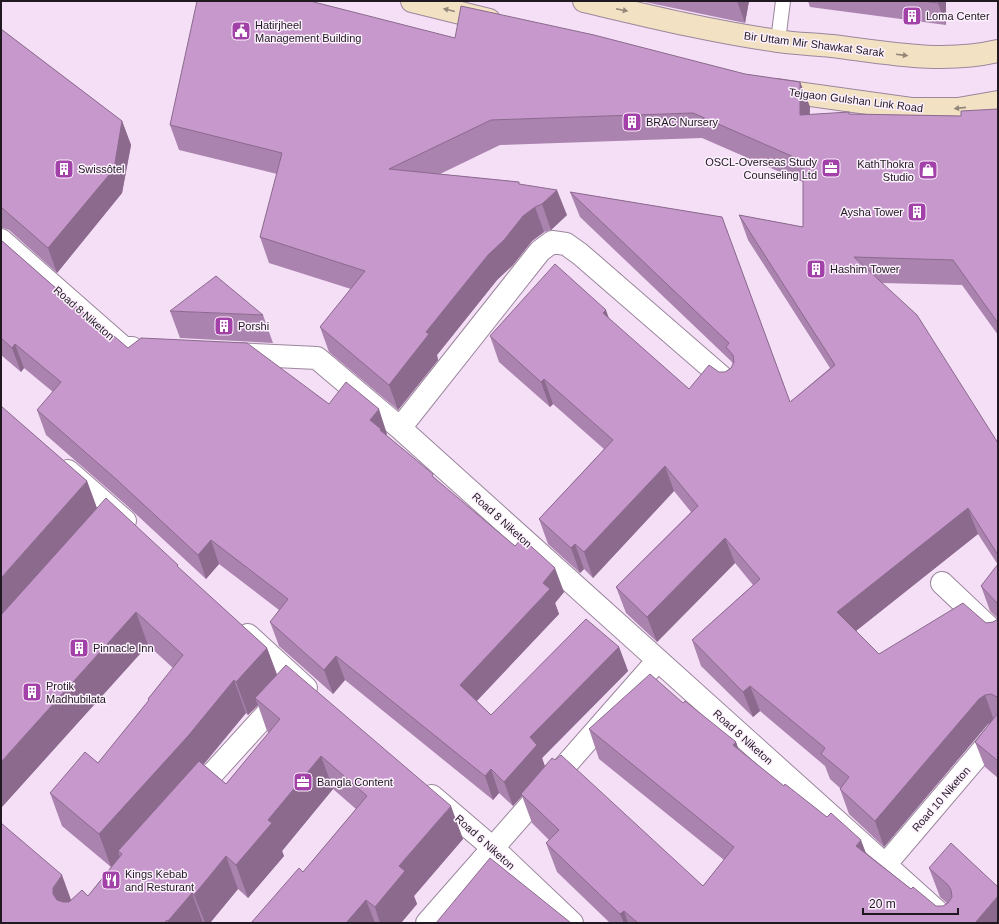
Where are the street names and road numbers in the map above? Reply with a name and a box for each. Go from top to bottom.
street label: Bir Uttam Mir Shawkat Sarak [743,29,885,59]
street label: Tejgaon Gulshan Link Road [788,86,924,114]
street label: Road 8 Niketon [51,284,117,342]
street label: Road 8 Niketon [470,490,534,550]
street label: Road 8 Niketon [711,707,775,767]
street label: Road 10 Niketon [910,764,972,834]
street label: Road 6 Niketon [453,812,517,872]

